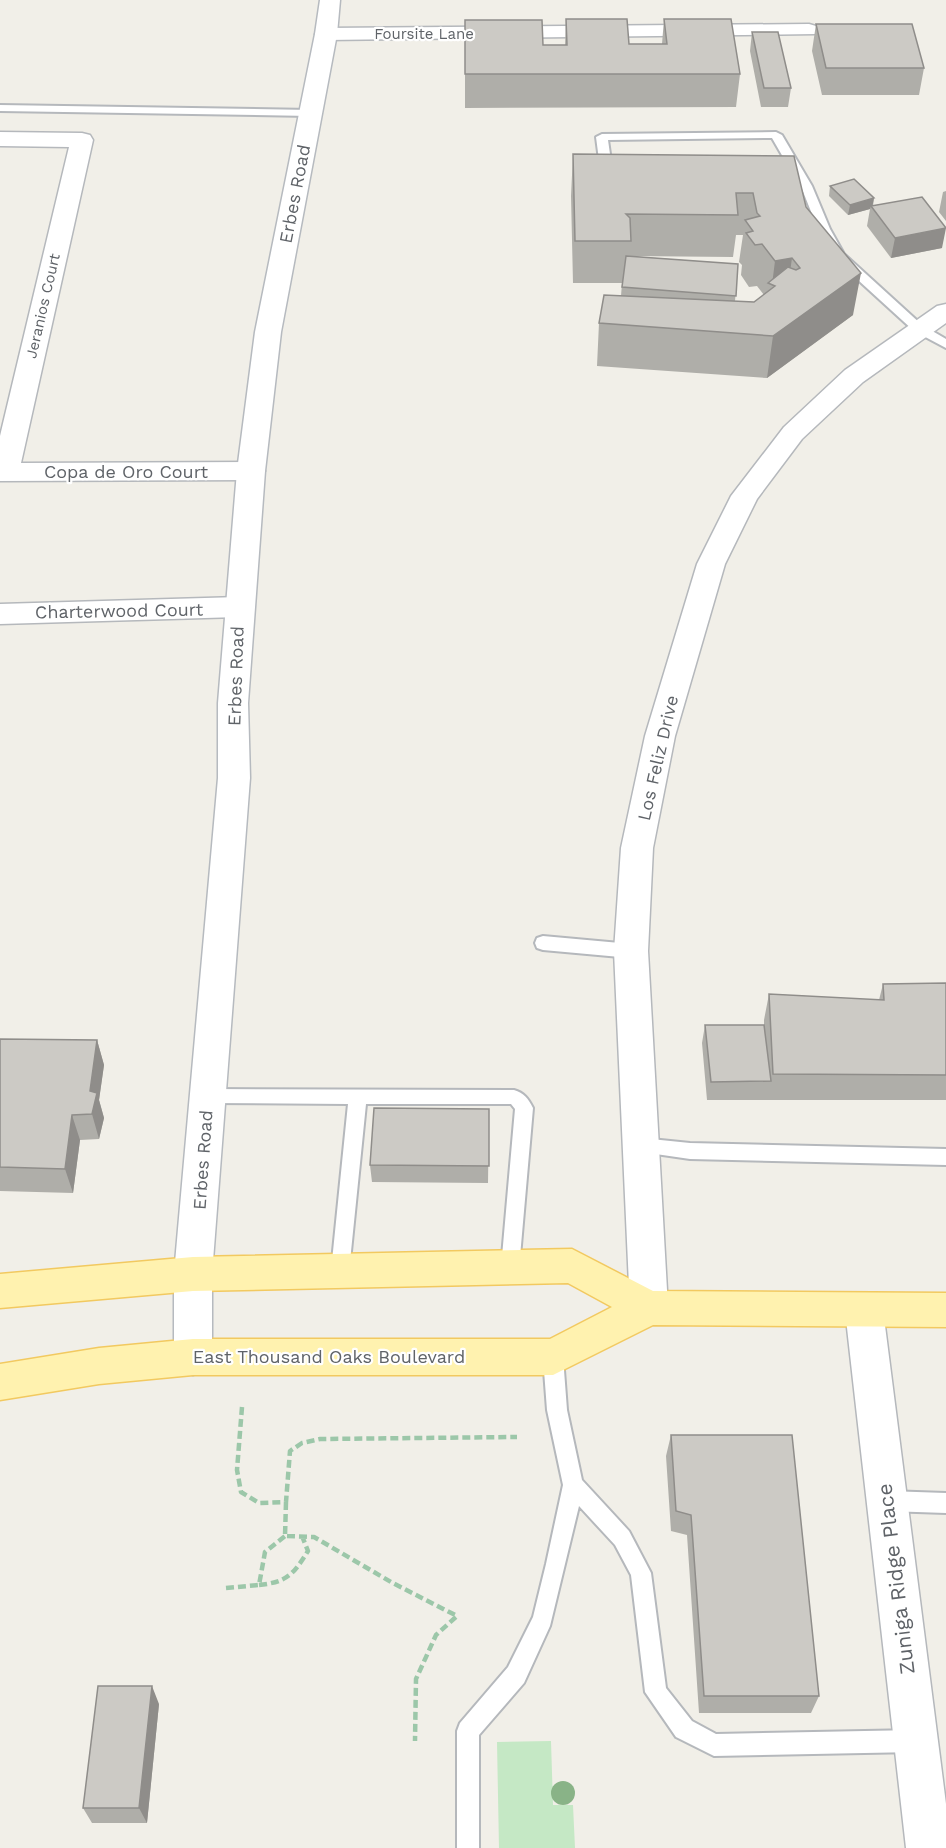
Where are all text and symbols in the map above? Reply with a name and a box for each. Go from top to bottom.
street label: Foursite Lane [374,25,474,43]
street label: Erbes Road [275,143,314,245]
street label: Jeranios Court [22,251,64,360]
street label: Copa de Oro Court [44,461,209,482]
street label: Charterwood Court [35,599,204,622]
street label: Erbes Road [223,626,248,726]
street label: Los Feliz Drive [633,693,682,823]
street label: Erbes Road [189,1109,216,1211]
street label: East Thousand Oaks Boulevard [193,1346,465,1367]
street label: Zuniga Ridge Place [871,1482,920,1676]

